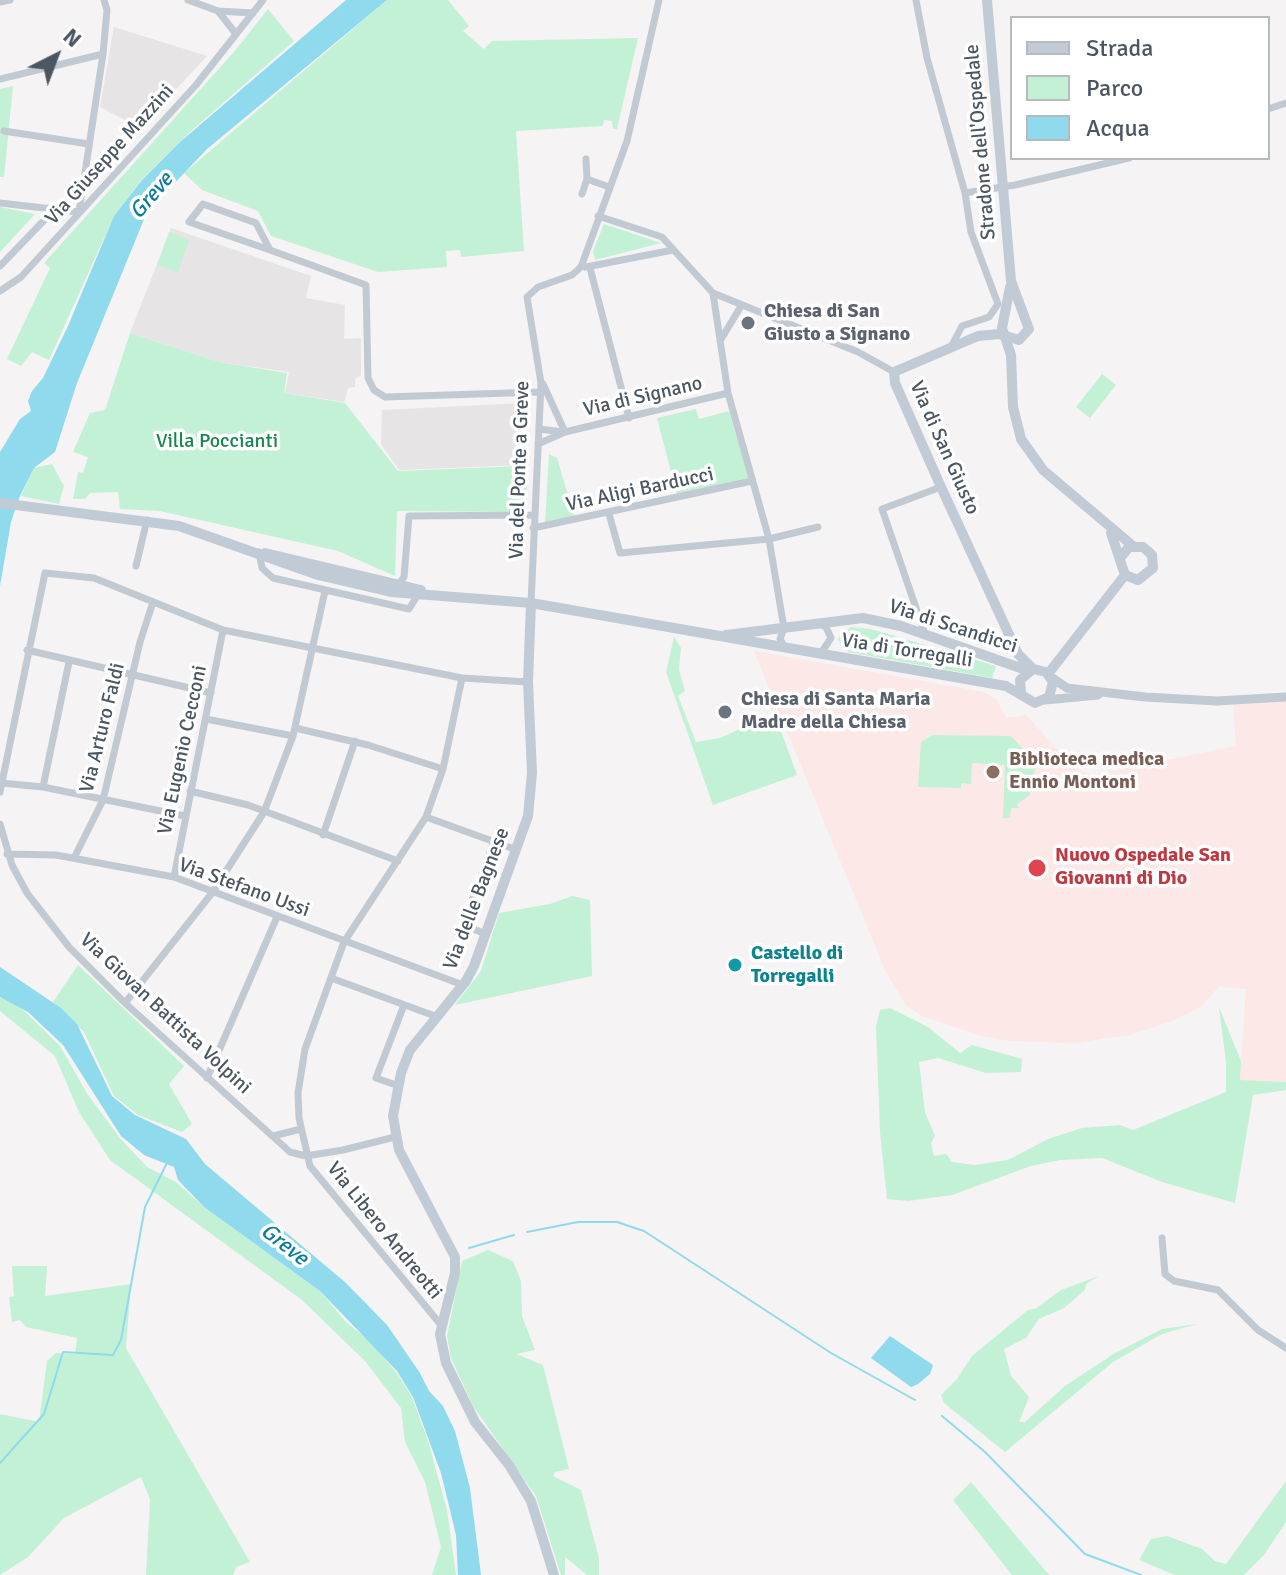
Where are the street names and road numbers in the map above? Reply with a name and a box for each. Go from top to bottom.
street label: Stradone dell'Ospedale [960,43,1002,241]
street label: Via Giuseppe Mazzini [41,80,179,230]
street label: Via di Signano [581,372,705,422]
street label: Via di San Giusto [904,378,984,518]
street label: Via del Ponte a Greve [505,380,535,560]
street label: Via Aligi Barducci [564,463,716,517]
street label: Via di Scandicci [886,595,1020,659]
street label: Via di Torregalli [840,629,974,673]
street label: Via Arturo Faldi [75,661,131,795]
street label: Via Eugenio Cecconi [153,663,213,837]
street label: Via delle Bagnese [439,825,515,973]
street label: Via Stefano Ussi [175,853,313,923]
street label: Via Giovan Battista Volpini [74,928,256,1100]
street label: Via Libero Andreotti [321,1157,447,1305]

